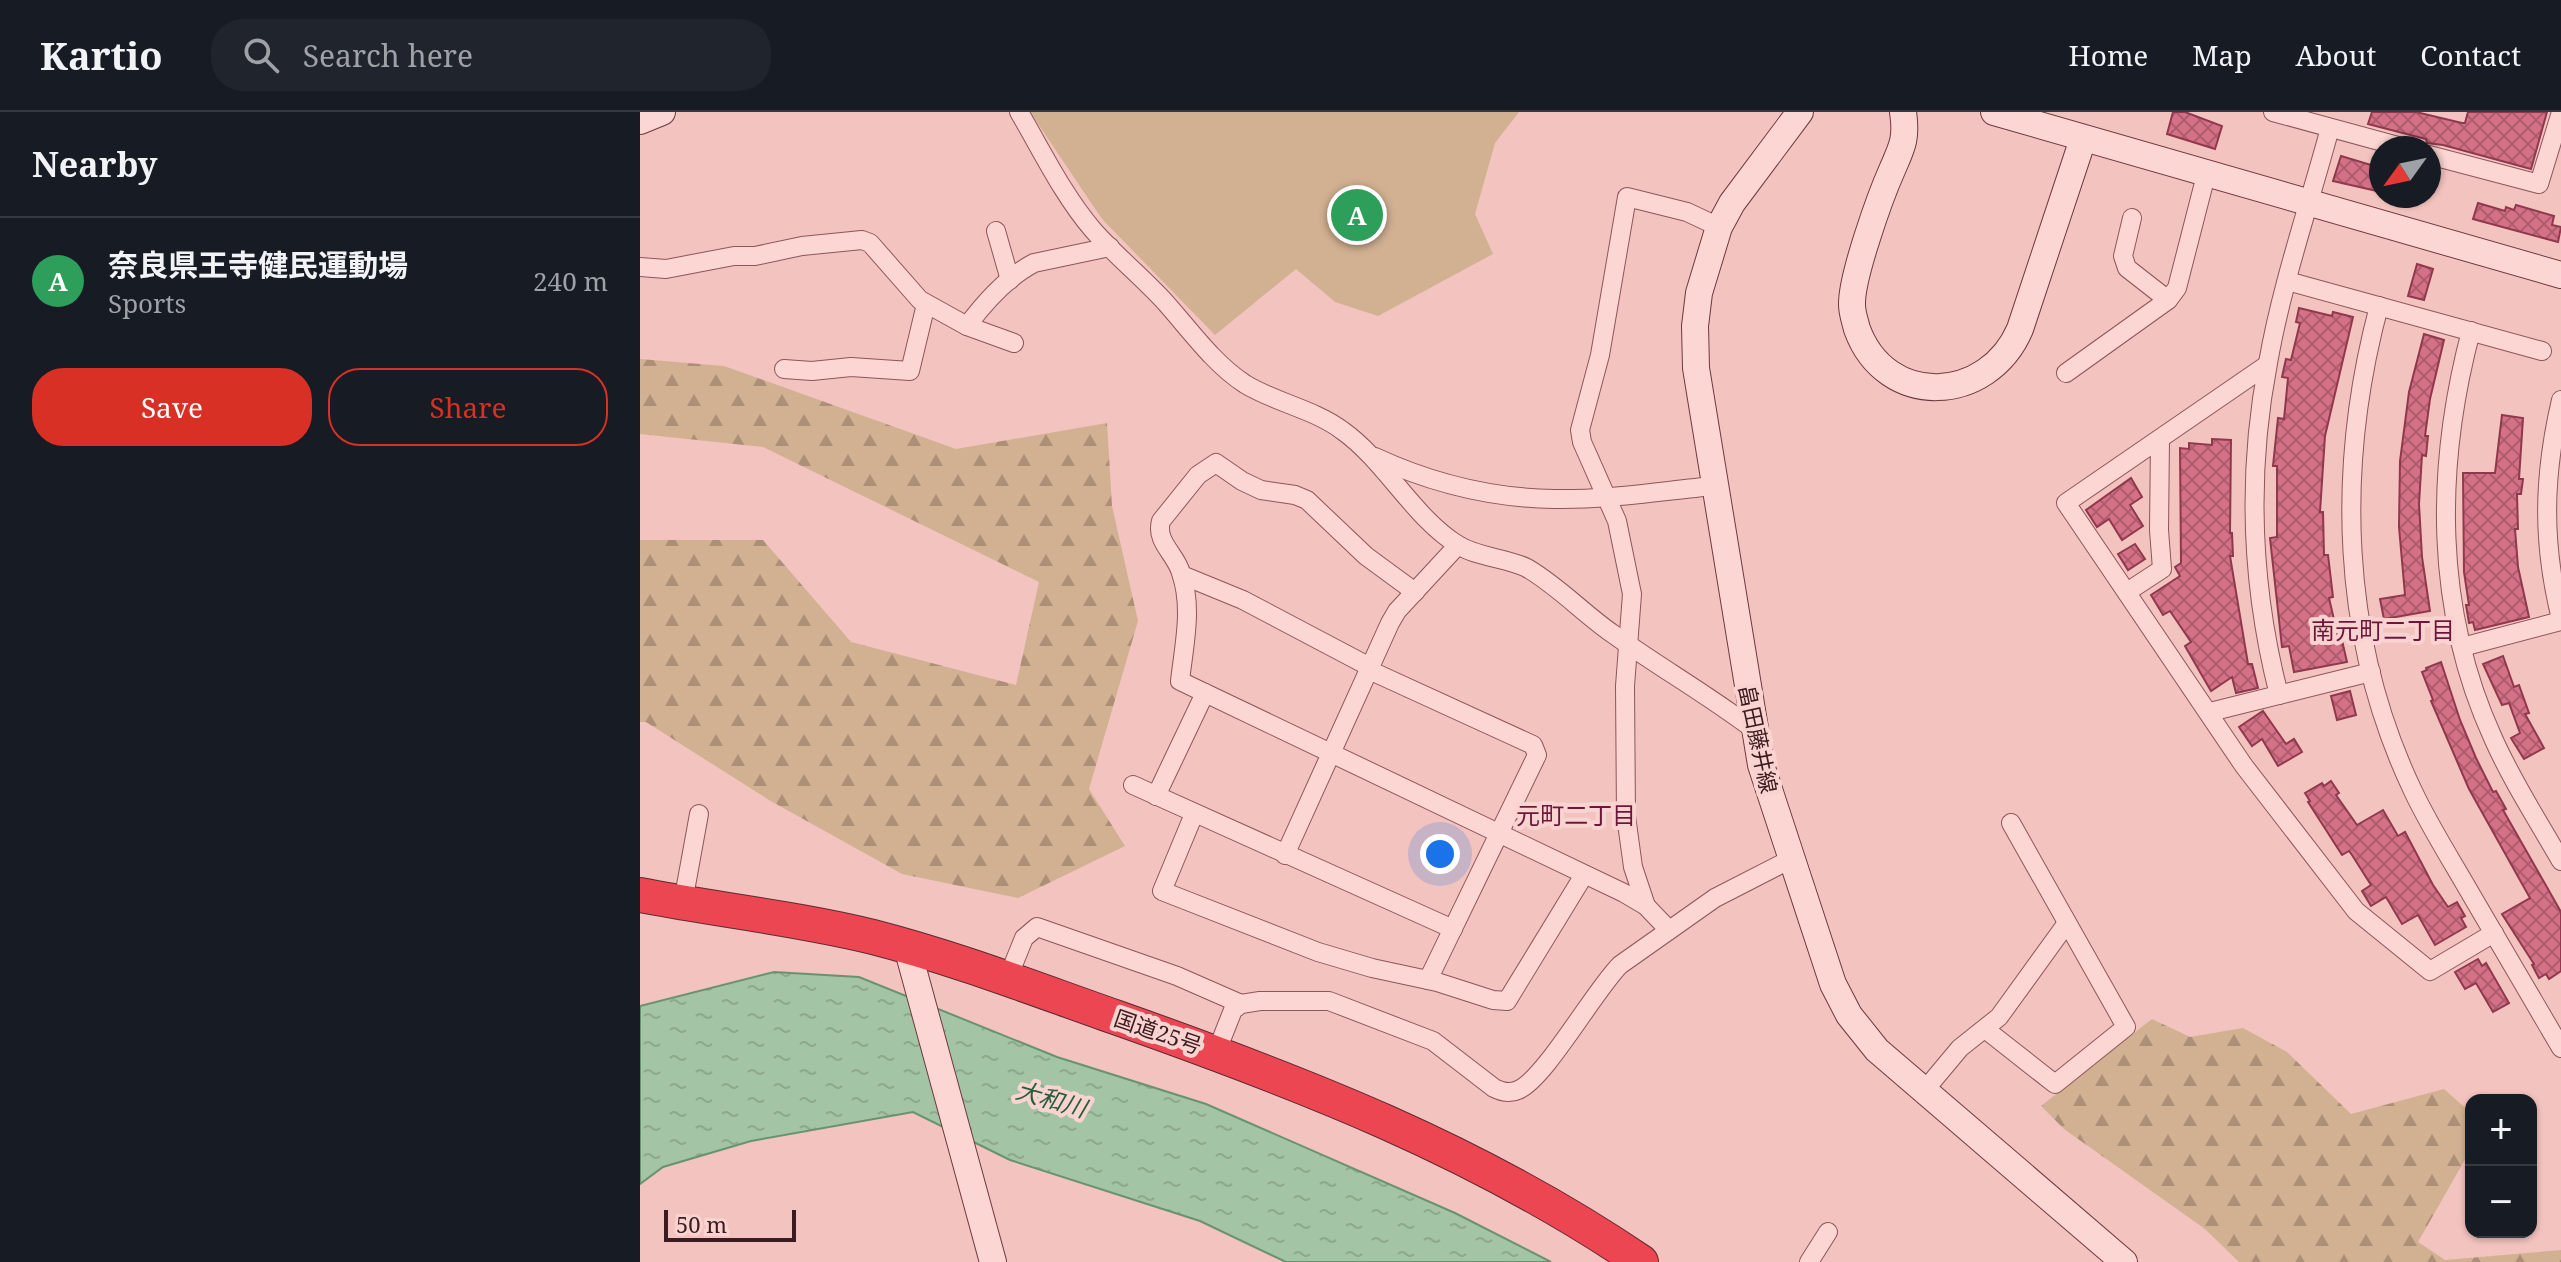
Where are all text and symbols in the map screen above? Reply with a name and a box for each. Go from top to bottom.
search box [211,19,771,91]
text: Kartio [40,29,163,81]
icon: search [239,33,283,77]
text: Search here [303,35,473,76]
text: Home [2069,36,2148,74]
text: Map [2192,36,2252,74]
text: About [2296,36,2376,74]
text: Contact [2420,36,2521,74]
north arrow [2369,136,2441,208]
text: Nearby [32,141,158,187]
pin: A [1331,185,1383,245]
text: 奈良県王寺健民運動場 [108,244,408,285]
text: A [48,263,68,299]
text: 240 m [533,263,608,299]
text: Sports [108,285,186,321]
button: Save [32,368,312,446]
button: Share [328,368,608,446]
district label: 南元町二丁目 [2311,613,2455,646]
street label: 畠田藤井線 [1733,682,1785,796]
district label: 元町二丁目 [1516,798,1636,831]
your location [1420,834,1460,874]
street label: 国道25号 [1111,1002,1206,1060]
water label: 大和川 [1012,1073,1093,1125]
map controls [2465,1094,2537,1238]
button: + [2465,1094,2537,1166]
button: − [2465,1166,2537,1238]
scale bar [664,1206,796,1242]
text: 50 m [676,1209,727,1239]

